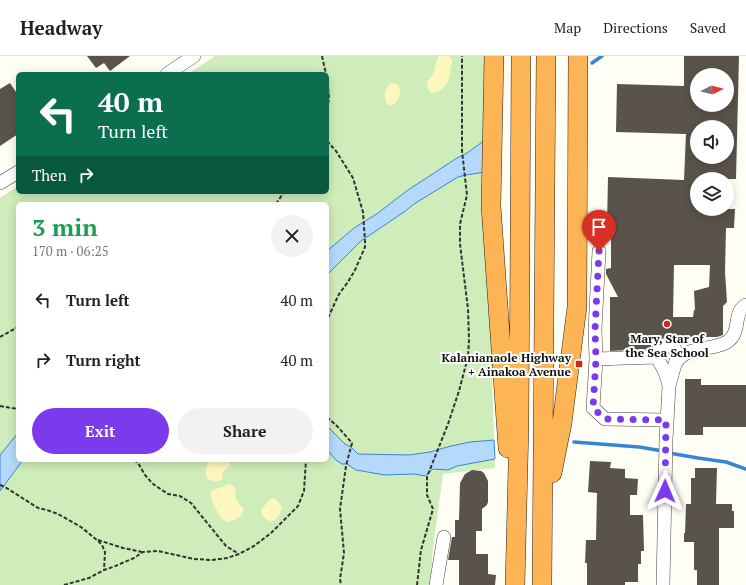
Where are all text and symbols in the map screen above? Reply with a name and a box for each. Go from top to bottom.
text: Headway [20,15,102,40]
text: Map [554,18,581,37]
text: Directions [603,18,668,37]
text: Saved [690,18,726,37]
north arrow [690,68,734,112]
map controls [690,68,734,216]
text: 40 m [98,83,163,120]
icon: left [32,88,84,140]
text: Turn left [98,119,168,143]
button: sound [690,120,734,164]
icon: right [75,164,97,186]
text: Then [32,165,67,185]
button: layers [690,172,734,216]
pin [582,210,616,251]
text: 3 min [32,211,98,243]
button: close [271,215,313,257]
icon: arrive [588,216,610,238]
text: 170 m · 06:25 [32,242,109,260]
icon: left [32,289,54,311]
text: Turn left [66,290,130,310]
text: 40 m [280,290,313,310]
marker: Mary, Star of the Sea School [662,319,672,329]
place label: Mary, Star of the Sea School [625,331,709,360]
icon: right [32,349,54,371]
text: Turn right [66,350,141,370]
text: 40 m [280,350,313,370]
place label: Kalanianaole Highway + Ainakoa Avenue [441,350,572,379]
marker: Kalanianaole Highway + Ainakoa Avenue [574,359,584,369]
button: Exit [32,408,169,454]
button: Share [177,408,313,454]
position arrow [644,470,686,512]

